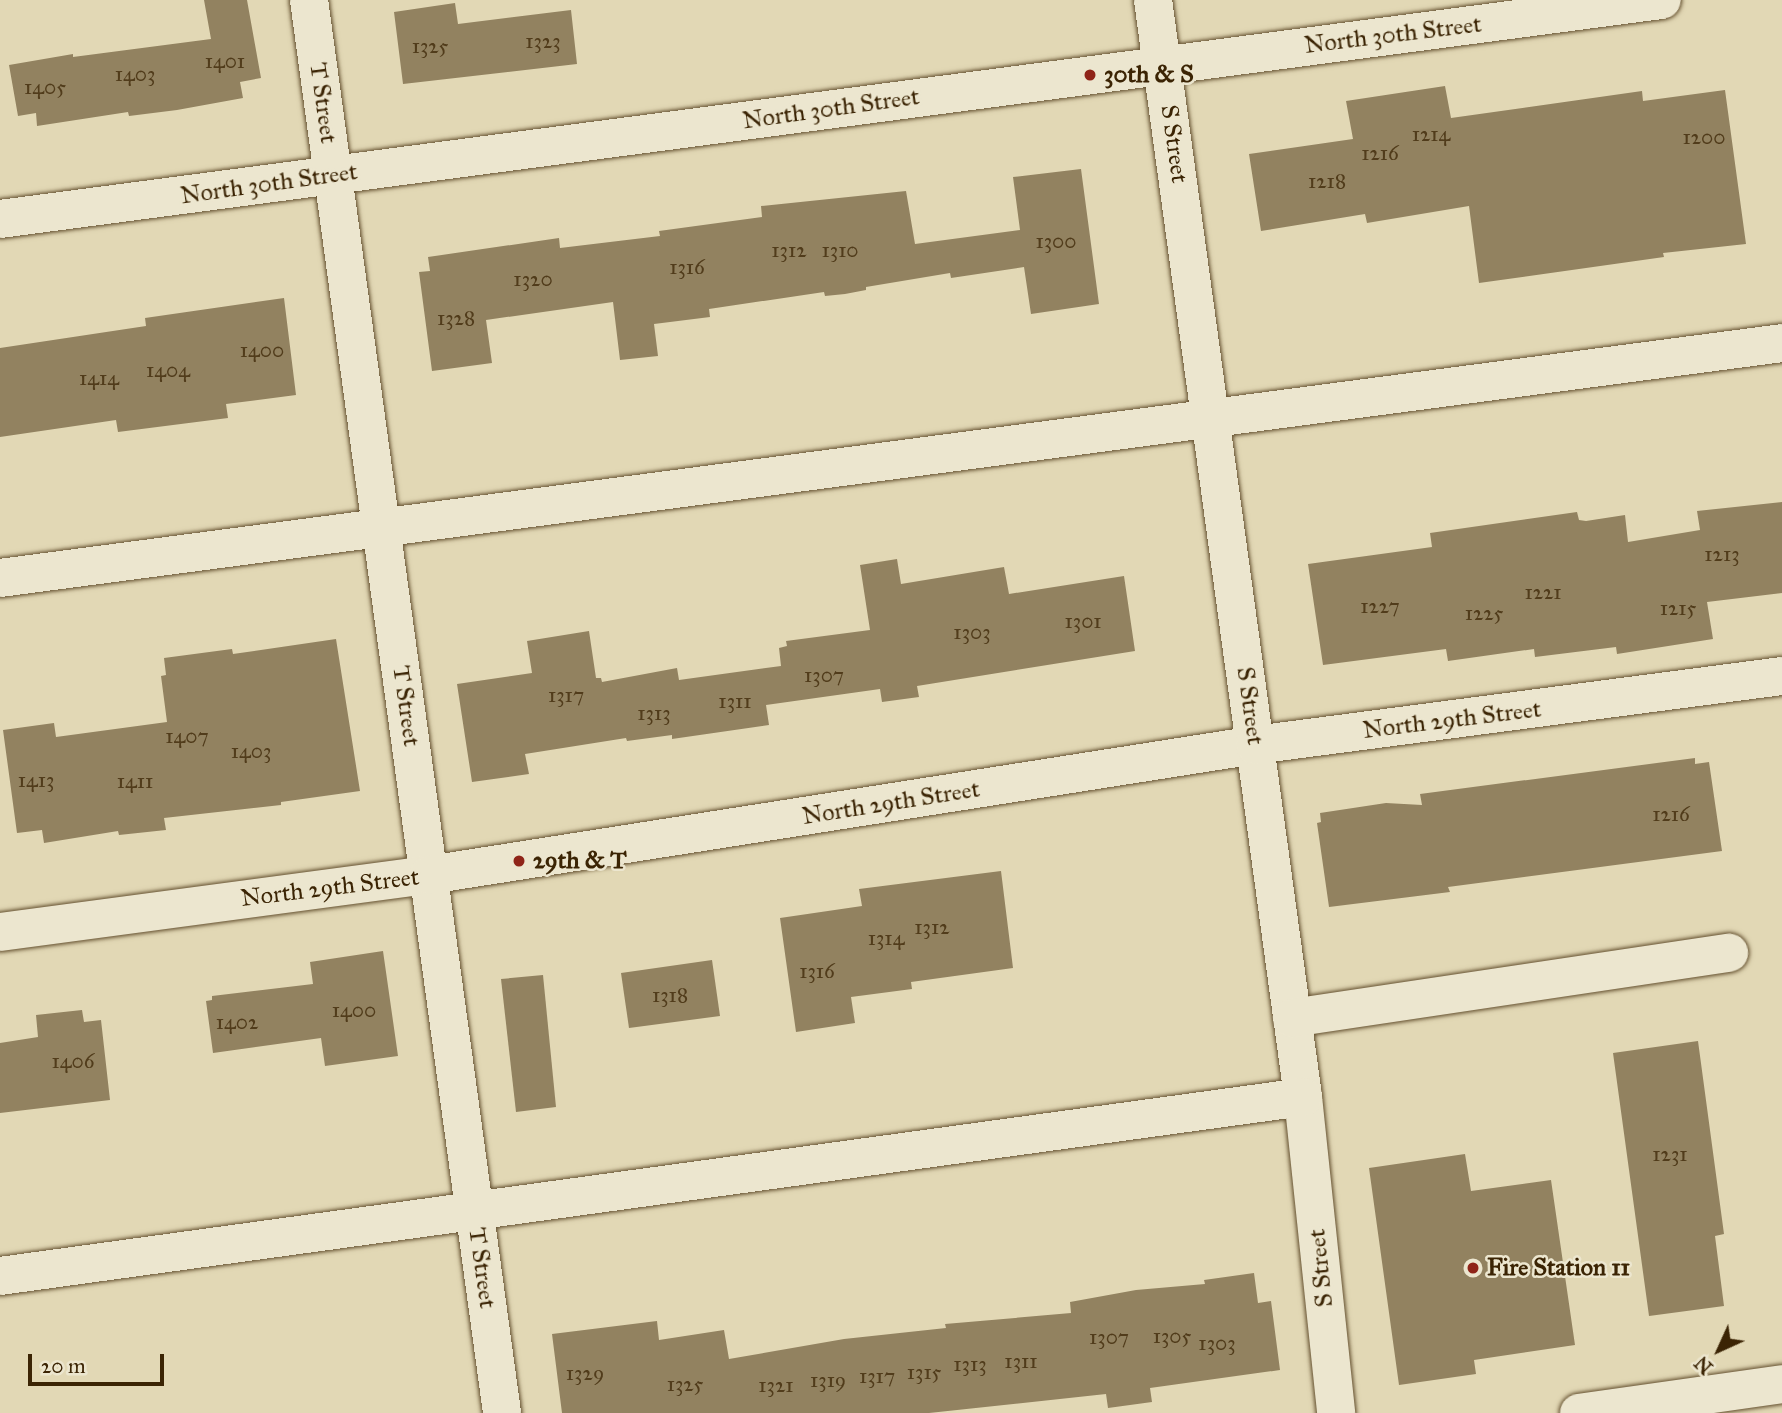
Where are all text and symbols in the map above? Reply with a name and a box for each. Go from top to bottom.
street label: North 30th Street [1303,10,1483,60]
house number: 1323 [525,28,561,54]
house number: 1325 [412,33,448,59]
house number: 1401 [205,48,245,74]
house number: 1403 [115,61,155,87]
street label: T Street [303,61,343,145]
place label: 30th & S [1104,61,1194,89]
marker: 30th & S [1082,67,1098,83]
house number: 1405 [24,74,66,100]
street label: North 30th Street [741,82,921,136]
street label: S Street [1154,103,1194,185]
house number: 1214 [1412,121,1450,147]
house number: 1200 [1682,124,1726,150]
house number: 1216 [1361,140,1399,166]
street label: North 30th Street [179,157,359,211]
house number: 1218 [1308,168,1346,194]
house number: 1300 [1035,228,1077,254]
house number: 1312 [771,237,807,263]
house number: 1310 [821,237,859,263]
house number: 1316 [669,254,705,280]
house number: 1320 [513,266,553,292]
house number: 1328 [437,305,475,331]
house number: 1400 [240,337,284,363]
house number: 1404 [146,357,190,383]
house number: 1414 [79,365,119,391]
house number: 1213 [1704,541,1740,567]
house number: 1221 [1524,579,1562,605]
house number: 1227 [1360,593,1400,619]
house number: 1215 [1660,595,1696,621]
house number: 1225 [1465,600,1503,626]
house number: 1301 [1064,608,1102,634]
house number: 1303 [953,619,991,645]
house number: 1307 [804,662,844,688]
street label: T Street [386,664,426,748]
street label: S Street [1230,665,1270,747]
house number: 1317 [548,682,584,708]
house number: 1311 [718,688,752,714]
street label: North 29th Street [1361,695,1543,745]
house number: 1313 [637,700,671,726]
house number: 1407 [165,723,209,749]
house number: 1403 [231,738,271,764]
house number: 1413 [18,767,54,793]
house number: 1411 [117,768,153,794]
street label: North 29th Street [800,775,982,831]
house number: 1216 [1652,801,1690,827]
place label: 29th & T [533,847,627,875]
marker: 29th & T [511,853,527,869]
street label: North 29th Street [239,863,421,913]
house number: 1312 [914,914,950,940]
house number: 1314 [868,925,904,951]
house number: 1316 [799,958,835,984]
house number: 1318 [652,982,688,1008]
house number: 1400 [332,997,376,1023]
house number: 1402 [216,1009,258,1035]
house number: 1406 [52,1048,94,1074]
house number: 1231 [1652,1141,1688,1167]
street label: T Street [462,1226,502,1310]
street label: S Street [1303,1227,1339,1309]
place label: Fire Station 11 [1487,1254,1630,1282]
marker: Fire Station 11 [1465,1260,1481,1276]
north arrow [1684,1315,1754,1385]
house number: 1305 [1153,1323,1191,1349]
house number: 1307 [1089,1324,1129,1350]
house number: 1303 [1198,1330,1236,1356]
scale bar [32,1340,168,1384]
house number: 1311 [1004,1348,1038,1374]
house number: 1313 [953,1351,987,1377]
text: N [1690,1351,1718,1379]
text: 20 m [41,1353,86,1379]
house number: 1315 [907,1359,941,1385]
house number: 1329 [566,1360,604,1386]
house number: 1317 [859,1363,895,1389]
house number: 1319 [810,1367,846,1393]
house number: 1325 [667,1371,703,1397]
house number: 1321 [758,1372,794,1398]

